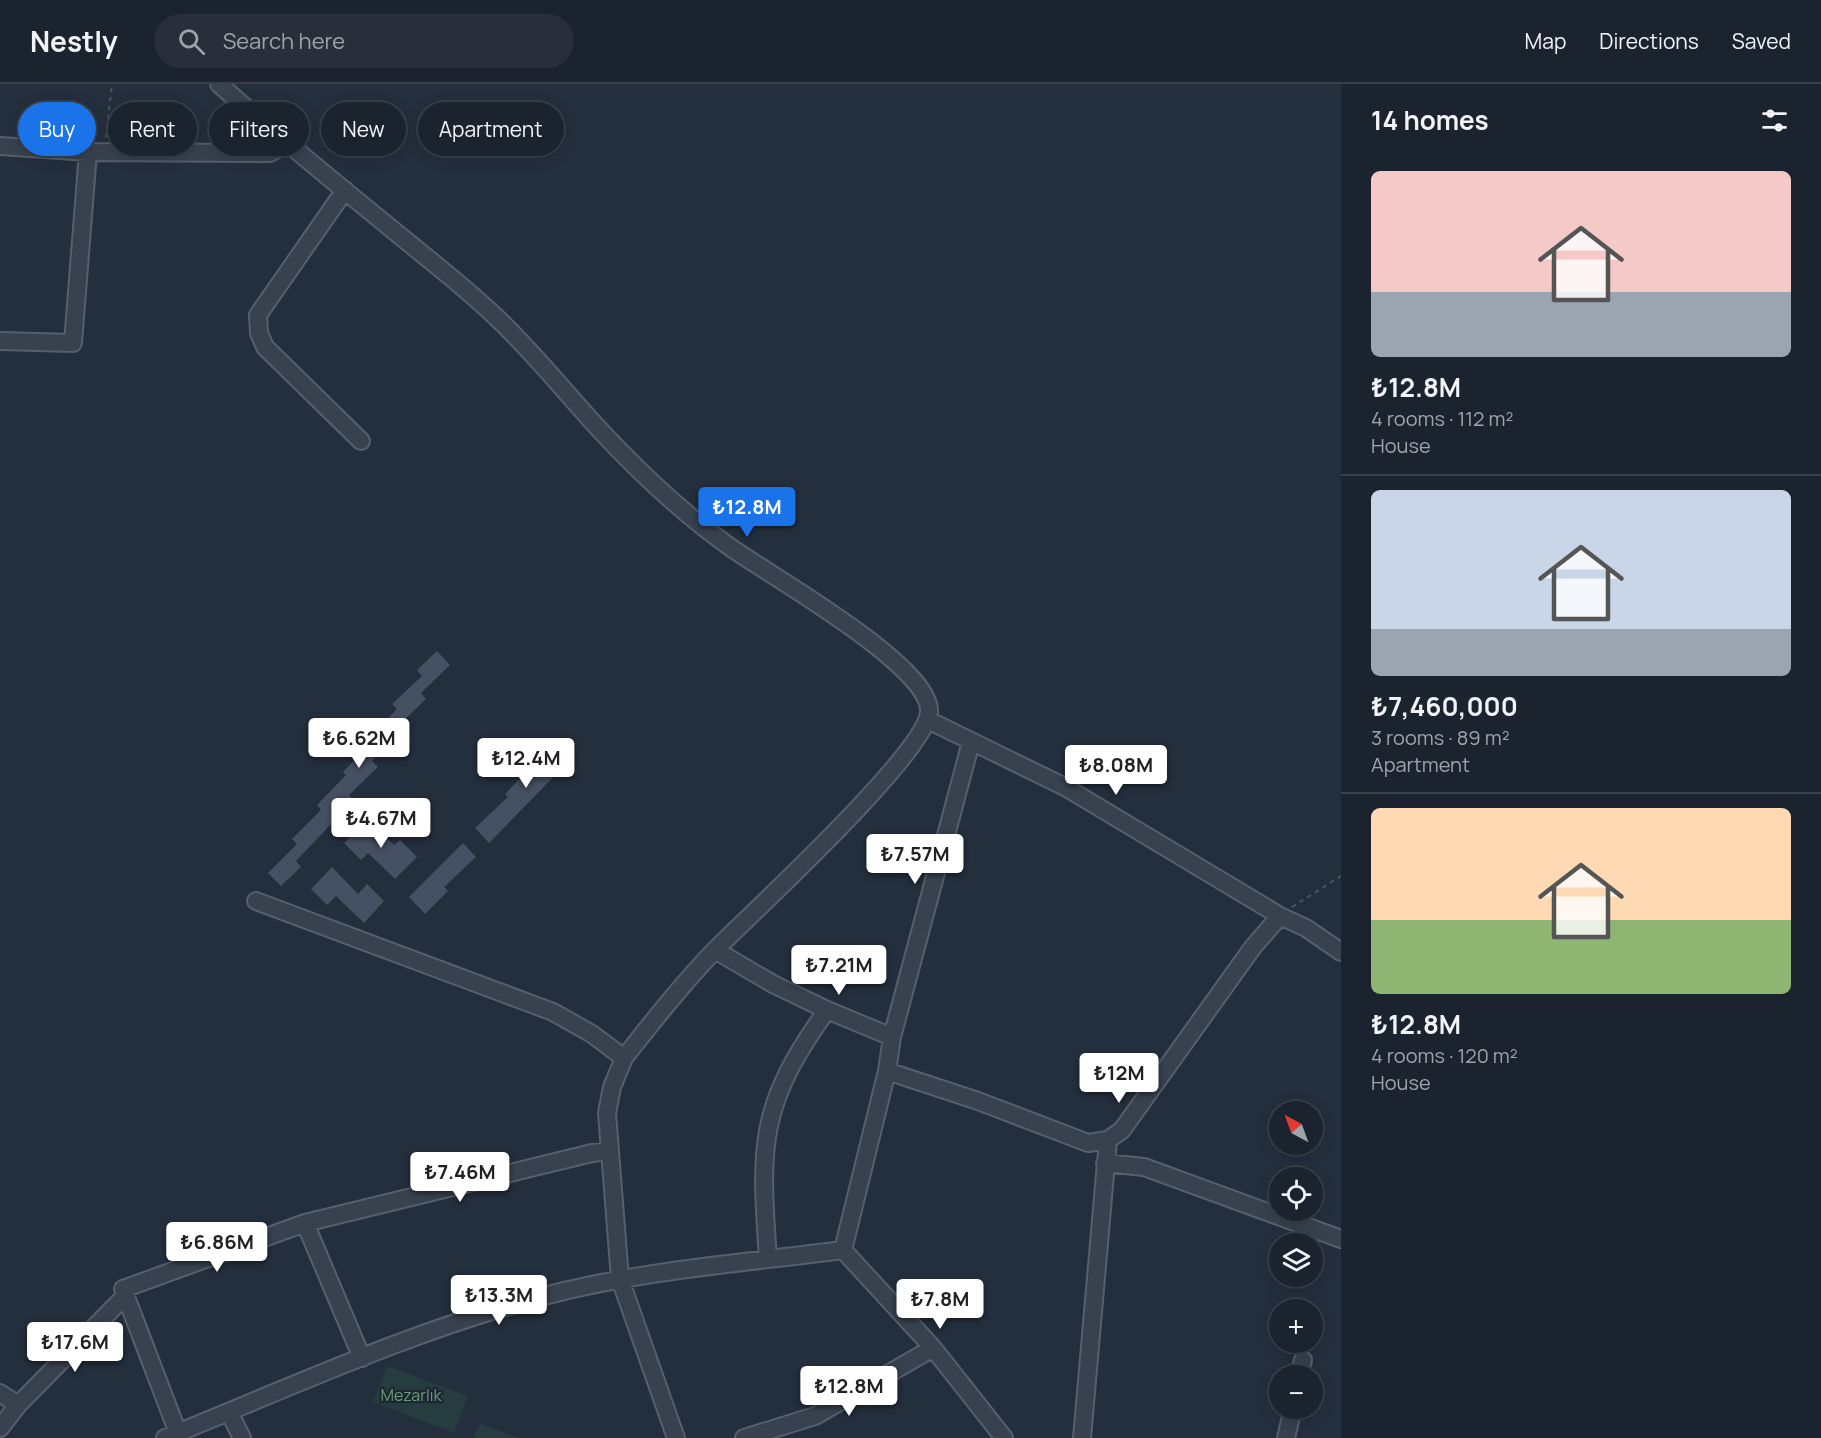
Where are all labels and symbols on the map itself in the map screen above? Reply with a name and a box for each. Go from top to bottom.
pin: ₺12.8M [698,487,796,538]
pin: ₺6.62M [310,718,408,769]
pin: ₺12.4M [477,738,575,789]
pin: ₺8.08M [1067,745,1165,796]
pin: ₺4.67M [332,798,430,849]
pin: ₺7.57M [866,834,964,885]
pin: ₺7.21M [790,945,888,996]
pin: ₺12M [1083,1053,1155,1104]
north arrow [1269,1101,1323,1155]
pin: ₺7.46M [411,1152,509,1203]
pin: ₺6.86M [168,1222,266,1273]
pin: ₺13.3M [450,1275,548,1326]
pin: ₺7.8M [898,1279,982,1330]
pin: ₺17.6M [26,1322,124,1373]
pin: ₺12.8M [800,1366,898,1417]
park label: Mezarlık [381,1384,442,1406]

